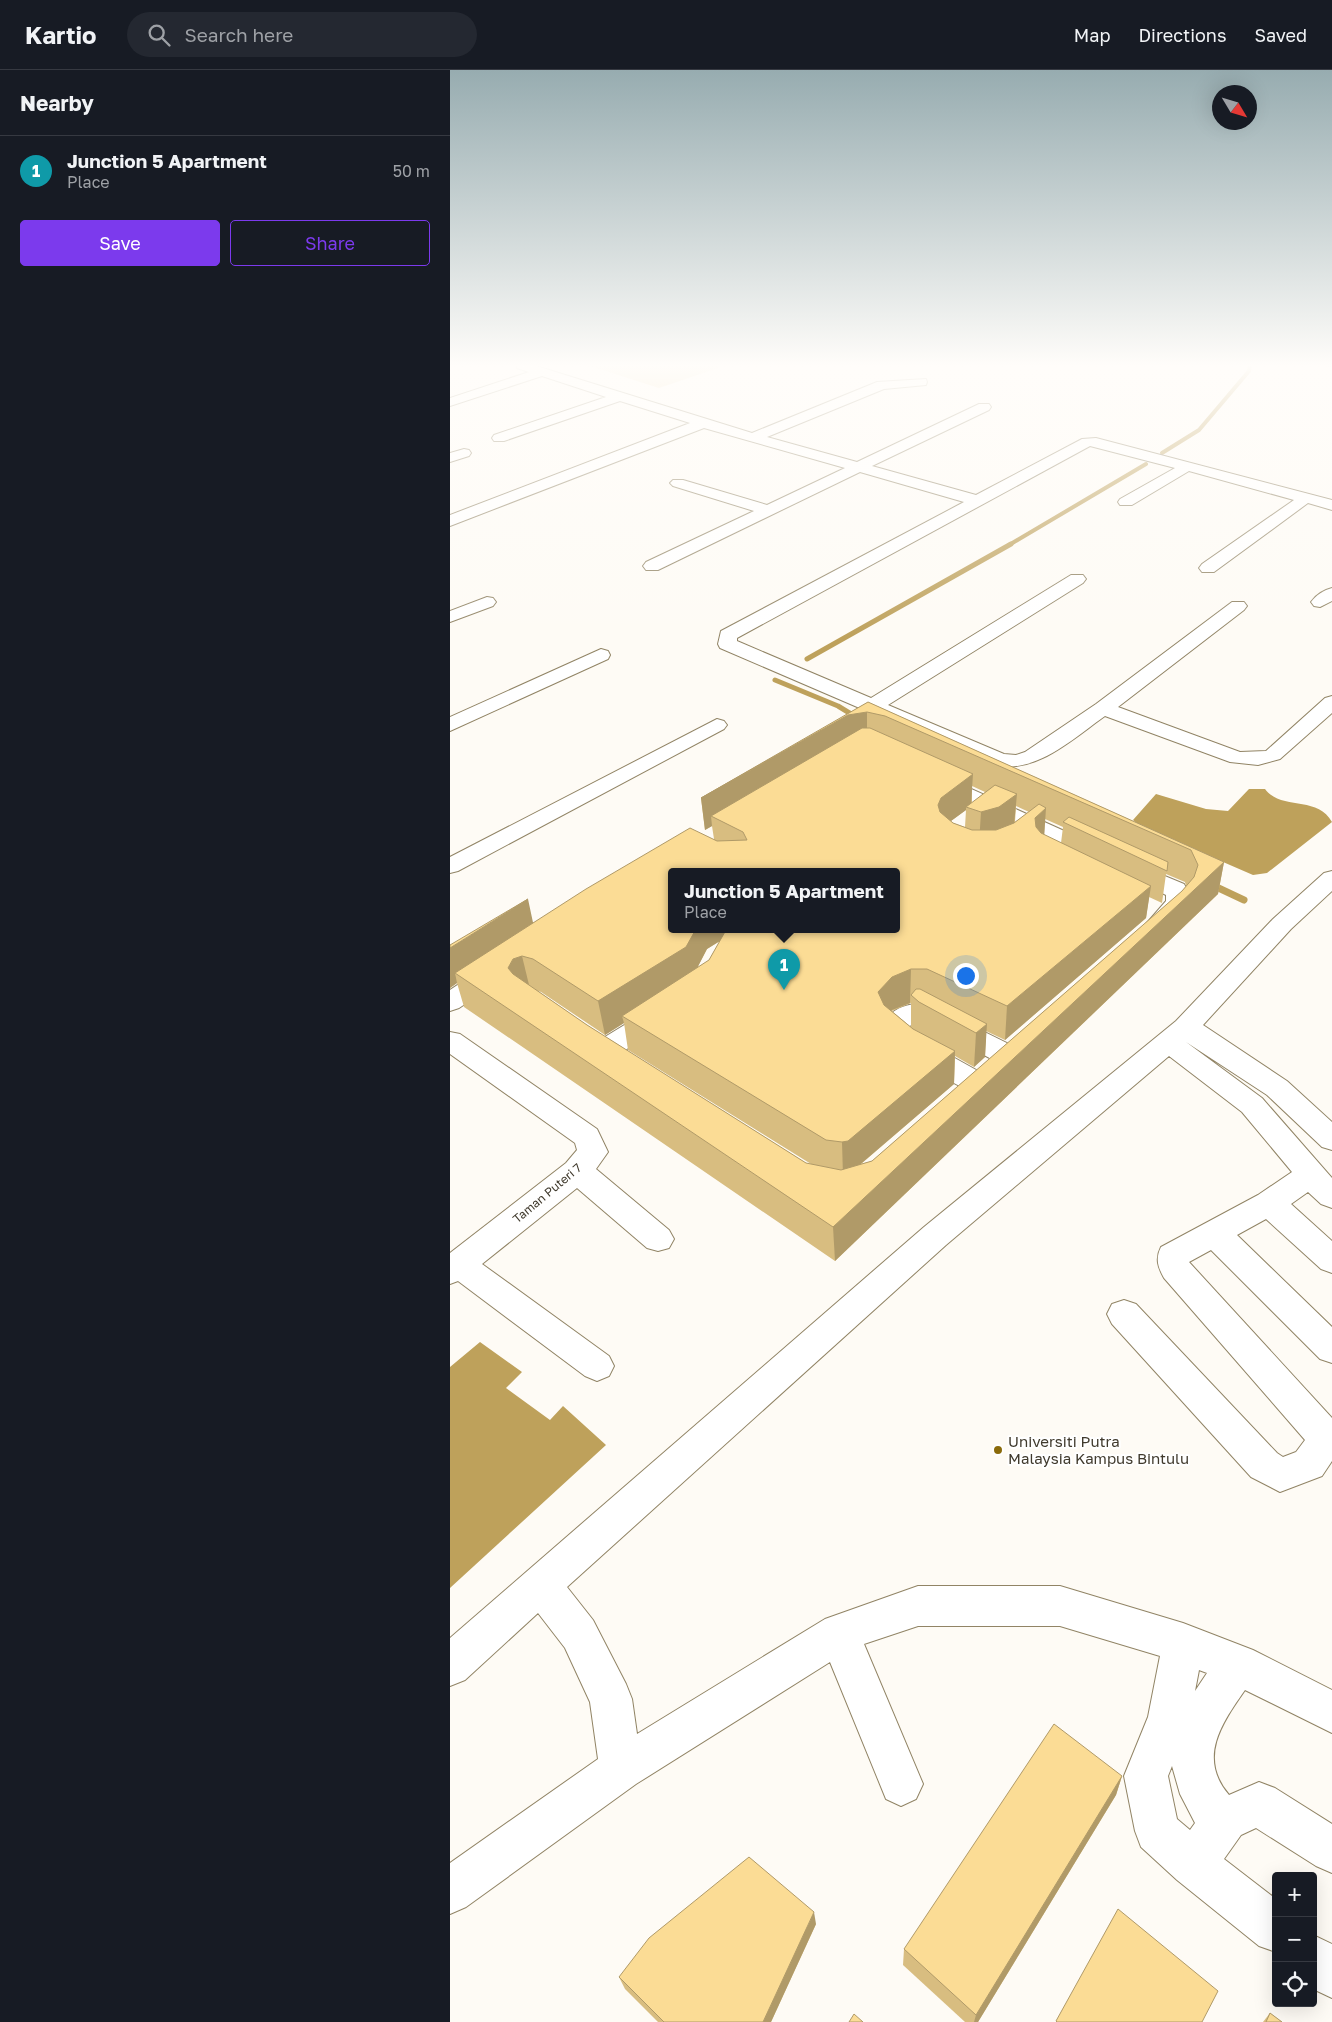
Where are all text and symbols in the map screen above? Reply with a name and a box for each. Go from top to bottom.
search box [127,12,477,57]
text: Kartio [25,20,97,49]
icon: search [145,21,173,49]
text: Search here [185,23,293,46]
text: Map [1074,24,1110,46]
text: Directions [1138,24,1226,46]
text: Saved [1254,24,1307,46]
north arrow [1212,85,1257,130]
text: Nearby [20,90,94,116]
text: Junction 5 Apartment [67,149,267,172]
text: 1 [32,161,40,181]
text: 50 m [393,161,430,181]
text: Place [67,172,110,192]
button: Save [20,220,220,266]
button: Share [230,220,430,266]
popup [668,868,900,933]
text: Junction 5 Apartment [684,879,884,902]
text: Place [684,902,727,922]
pin: 1 [768,949,800,990]
your location [953,963,979,989]
street label: Taman Puteri 7 [510,1160,584,1226]
place label: Universiti Putra Malaysia Kampus Bintulu [1008,1432,1189,1467]
marker: Universiti Putra Malaysia Kampus Bintulu [992,1444,1004,1456]
map controls [1272,1872,1317,2007]
button: + [1272,1872,1317,1917]
button: − [1272,1917,1317,1962]
button: locate [1272,1962,1317,2007]

